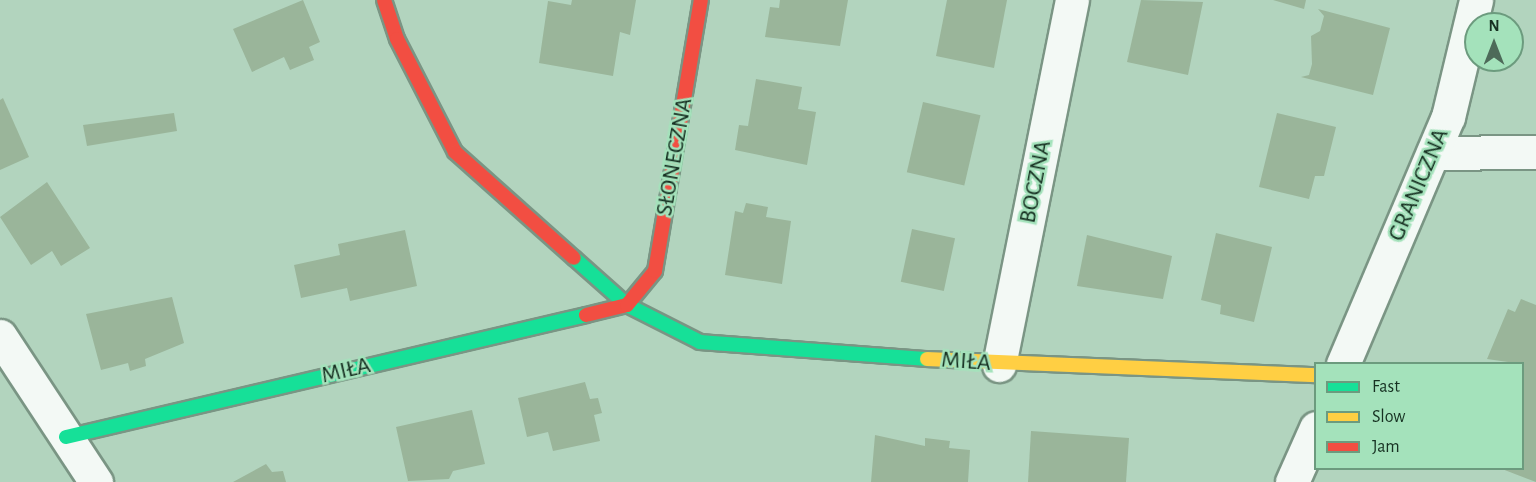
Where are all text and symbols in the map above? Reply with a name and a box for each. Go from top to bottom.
north arrow [1464,12,1524,72]
text: N [1488,18,1500,34]
street label: SŁONECZNA [650,96,700,218]
street label: GRANICZNA [1382,124,1456,246]
street label: BOCZNA [1014,138,1058,226]
street label: MIŁA [940,346,992,378]
street label: MIŁA [319,351,373,391]
legend [1314,362,1524,470]
text: Fast [1372,378,1400,396]
text: Slow [1372,408,1405,426]
text: Jam [1372,438,1400,456]

